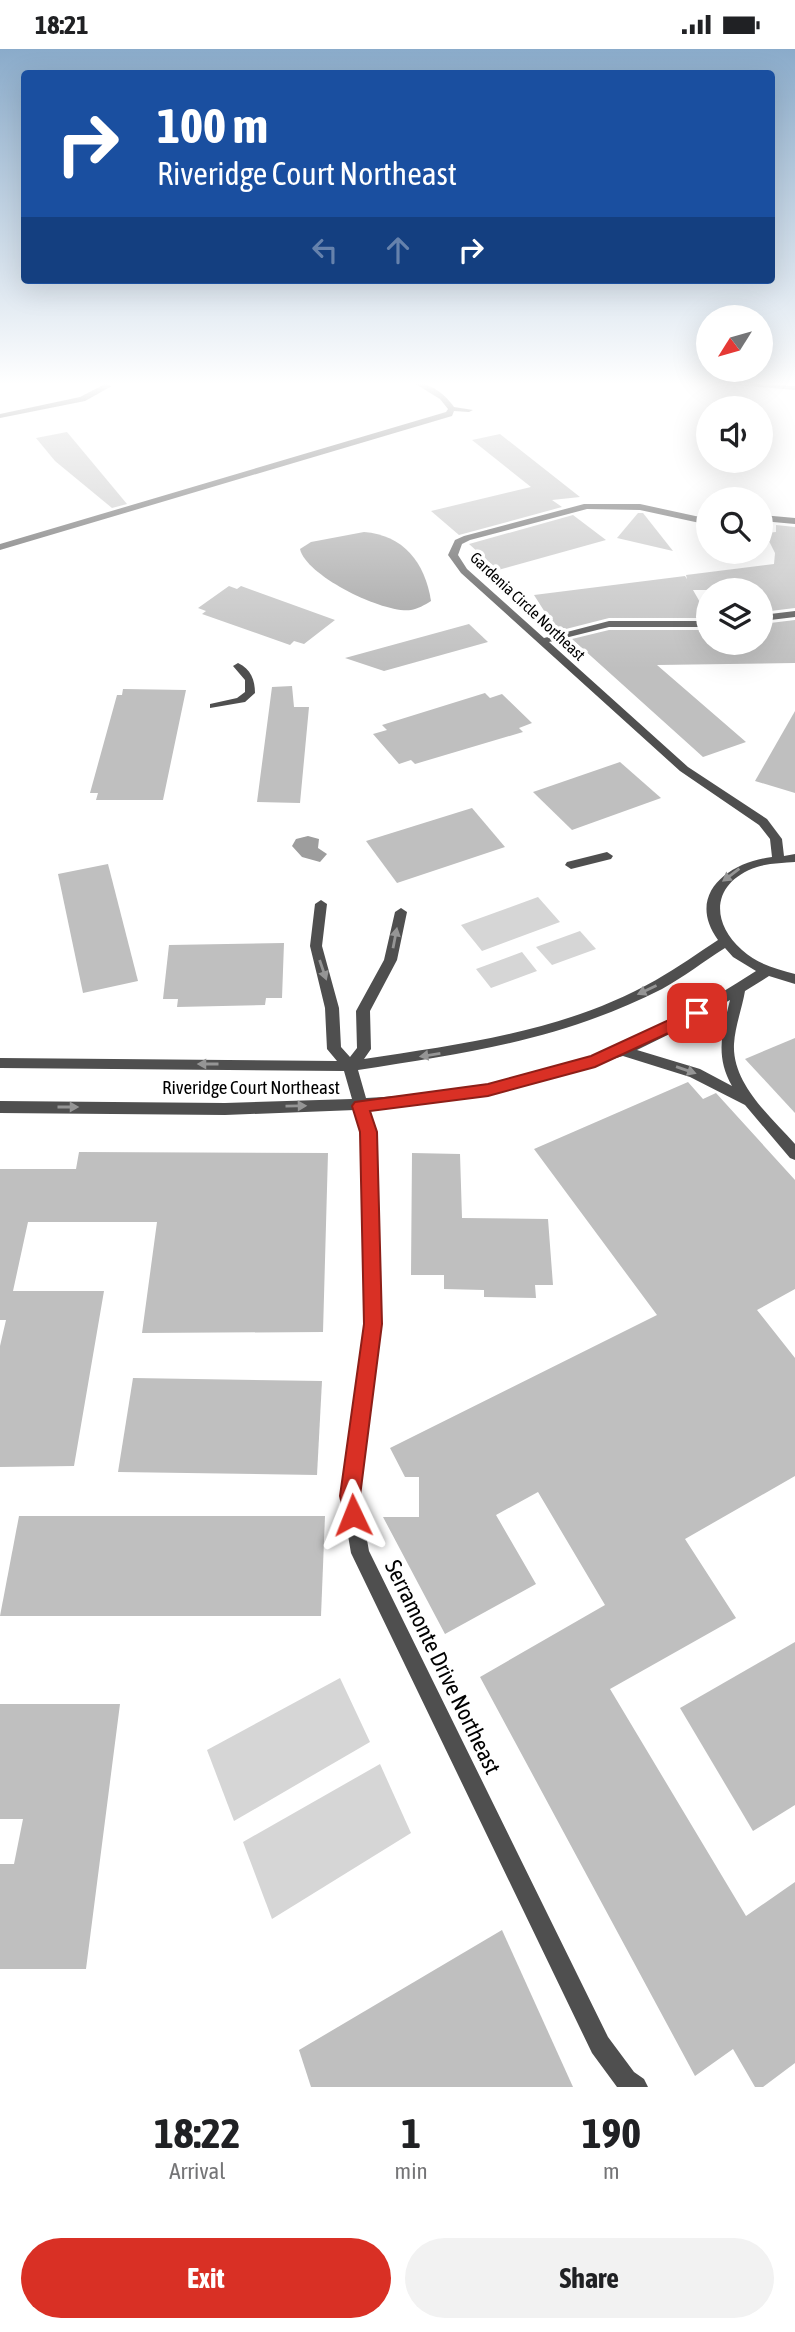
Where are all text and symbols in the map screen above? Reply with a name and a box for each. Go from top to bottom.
text: 18:21 [35,10,89,40]
text: 100 m [157,97,268,153]
icon: right [42,98,133,189]
text: Riveridge Court Northeast [157,155,457,192]
icon: left [306,231,344,269]
icon: ahead [379,231,417,269]
icon: right [452,231,490,269]
north arrow [696,305,774,381]
map controls [696,305,773,655]
button: sound [696,396,773,473]
button: search [696,487,773,564]
street label: Gardenia Circle Northeast [467,548,589,664]
button: layers [696,578,773,655]
one-way arrow [722,867,740,882]
one-way arrow [390,927,401,949]
one-way arrow [318,960,329,981]
pin [667,983,727,1043]
one-way arrow [637,984,657,995]
icon: arrive [678,994,716,1032]
one-way arrow [419,1049,441,1060]
one-way arrow [197,1058,219,1070]
one-way arrow [675,1065,696,1076]
street label: Riveridge Court Northeast [162,1076,340,1098]
one-way arrow [57,1101,79,1113]
one-way arrow [285,1101,307,1112]
position arrow [316,1478,390,1552]
street label: Serramonte Drive Northeast [380,1556,506,1778]
text: 18:22 [154,2109,241,2157]
text: 1 [401,2109,421,2157]
text: 190 [582,2109,641,2157]
text: Arrival [169,2158,225,2184]
text: min [395,2158,428,2184]
text: m [603,2158,620,2184]
button: Exit [21,2238,391,2318]
button: Share [405,2238,774,2318]

